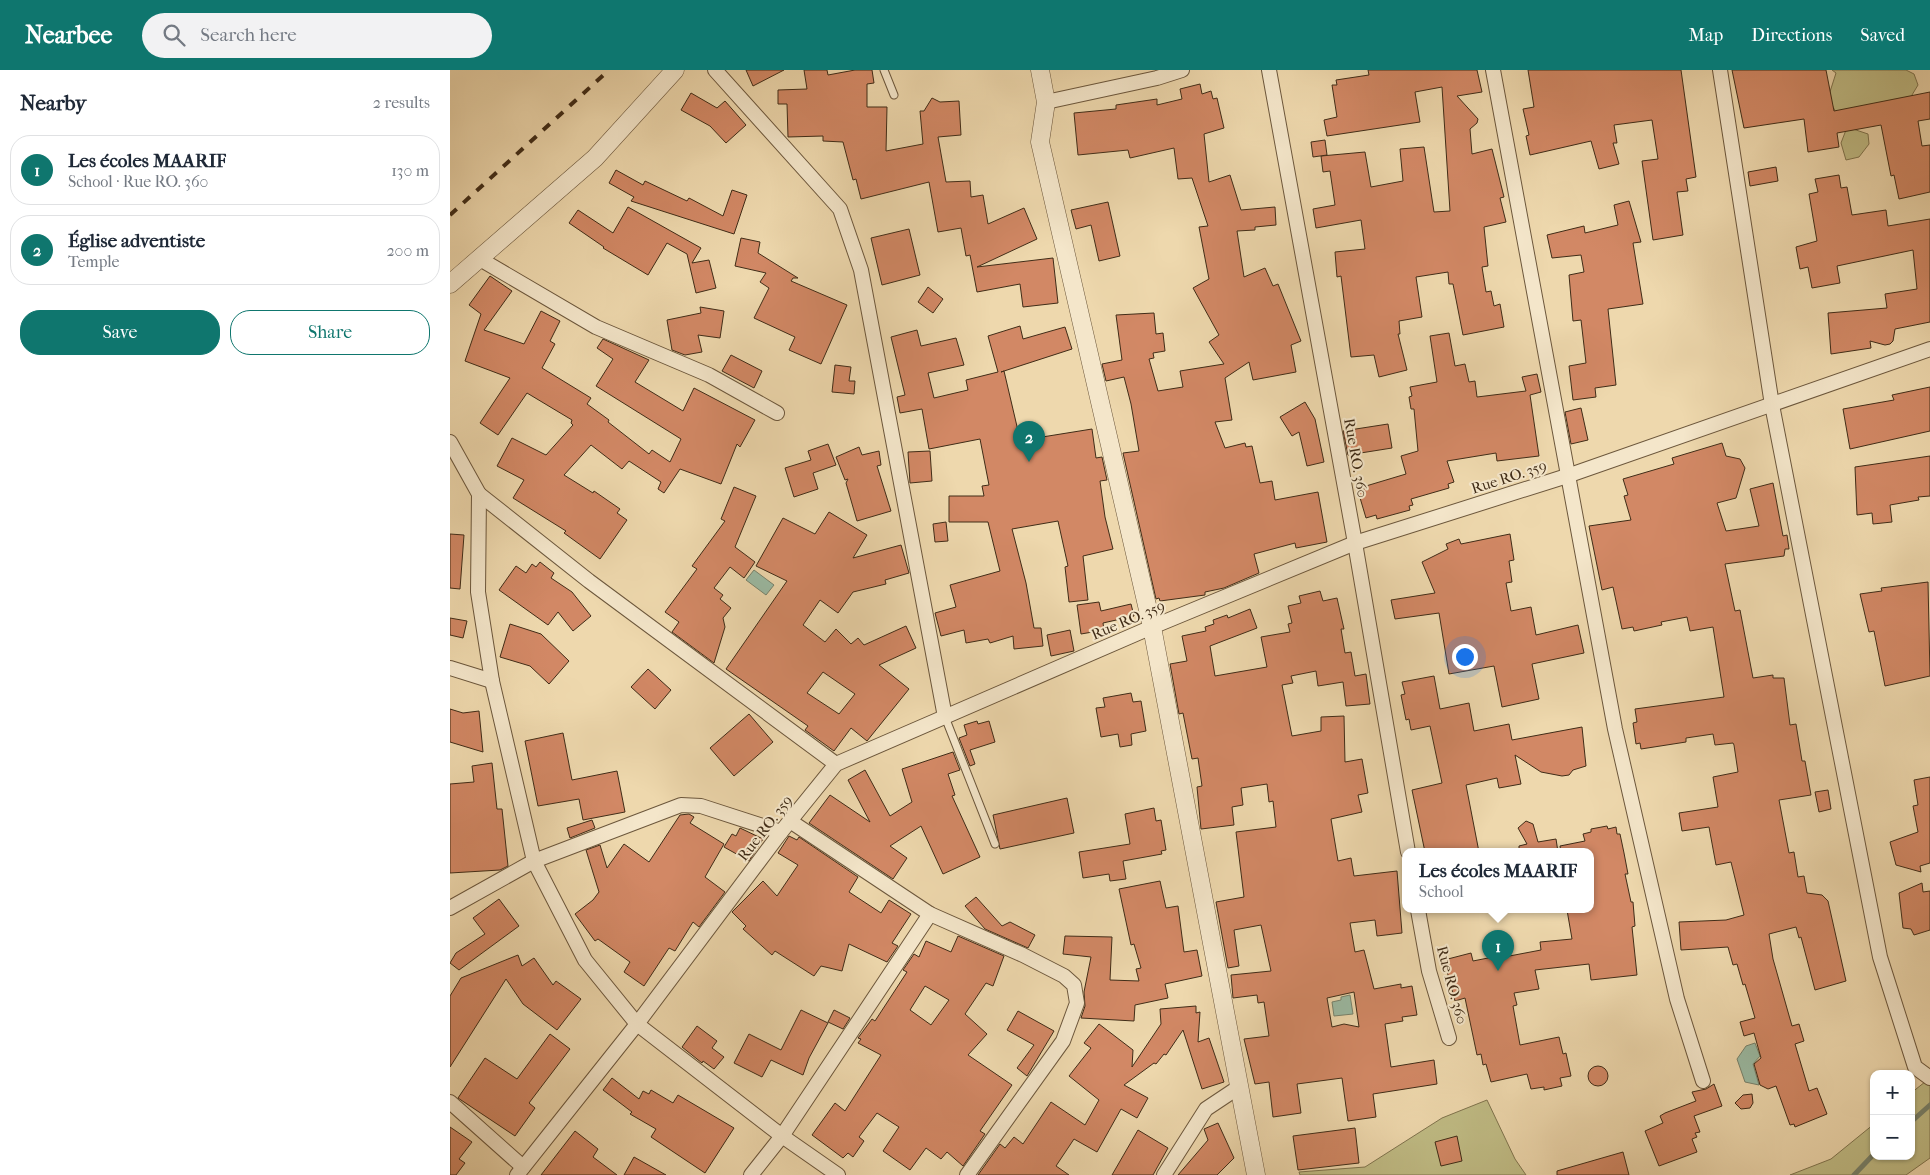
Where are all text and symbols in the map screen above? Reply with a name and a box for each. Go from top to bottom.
search box [142,13,492,58]
text: Nearbee [25,21,112,49]
icon: search [160,21,188,49]
text: Search here [200,24,297,46]
text: Map [1689,25,1723,46]
text: Directions [1751,25,1832,46]
text: Saved [1860,25,1905,46]
text: Nearby [20,91,86,115]
text: 2 results [373,93,430,112]
text: Les écoles MAARIF [68,150,226,172]
text: 1 [34,161,40,180]
text: 130 m [391,161,429,180]
text: School · Rue RO. 360 [68,172,208,191]
text: Église adventiste [68,230,205,252]
text: 2 [33,241,41,260]
text: 200 m [386,241,429,260]
text: Temple [68,252,119,271]
button: Save [20,310,220,355]
button: Share [230,310,430,355]
street label: Rue RO. 360 [1340,417,1372,499]
pin: 2 [1013,421,1045,462]
street label: Rue RO. 359 [1469,456,1549,498]
street label: Rue RO. 359 [1088,596,1168,644]
your location [1452,644,1478,670]
street label: Rue RO. 359 [734,792,796,864]
popup [1402,848,1594,913]
text: Les écoles MAARIF [1419,860,1577,882]
text: School [1419,882,1464,901]
pin: 1 [1482,930,1514,971]
street label: Rue RO. 360 [1433,944,1471,1026]
map controls [1870,1070,1915,1160]
button: + [1870,1070,1915,1115]
button: − [1870,1115,1915,1160]

